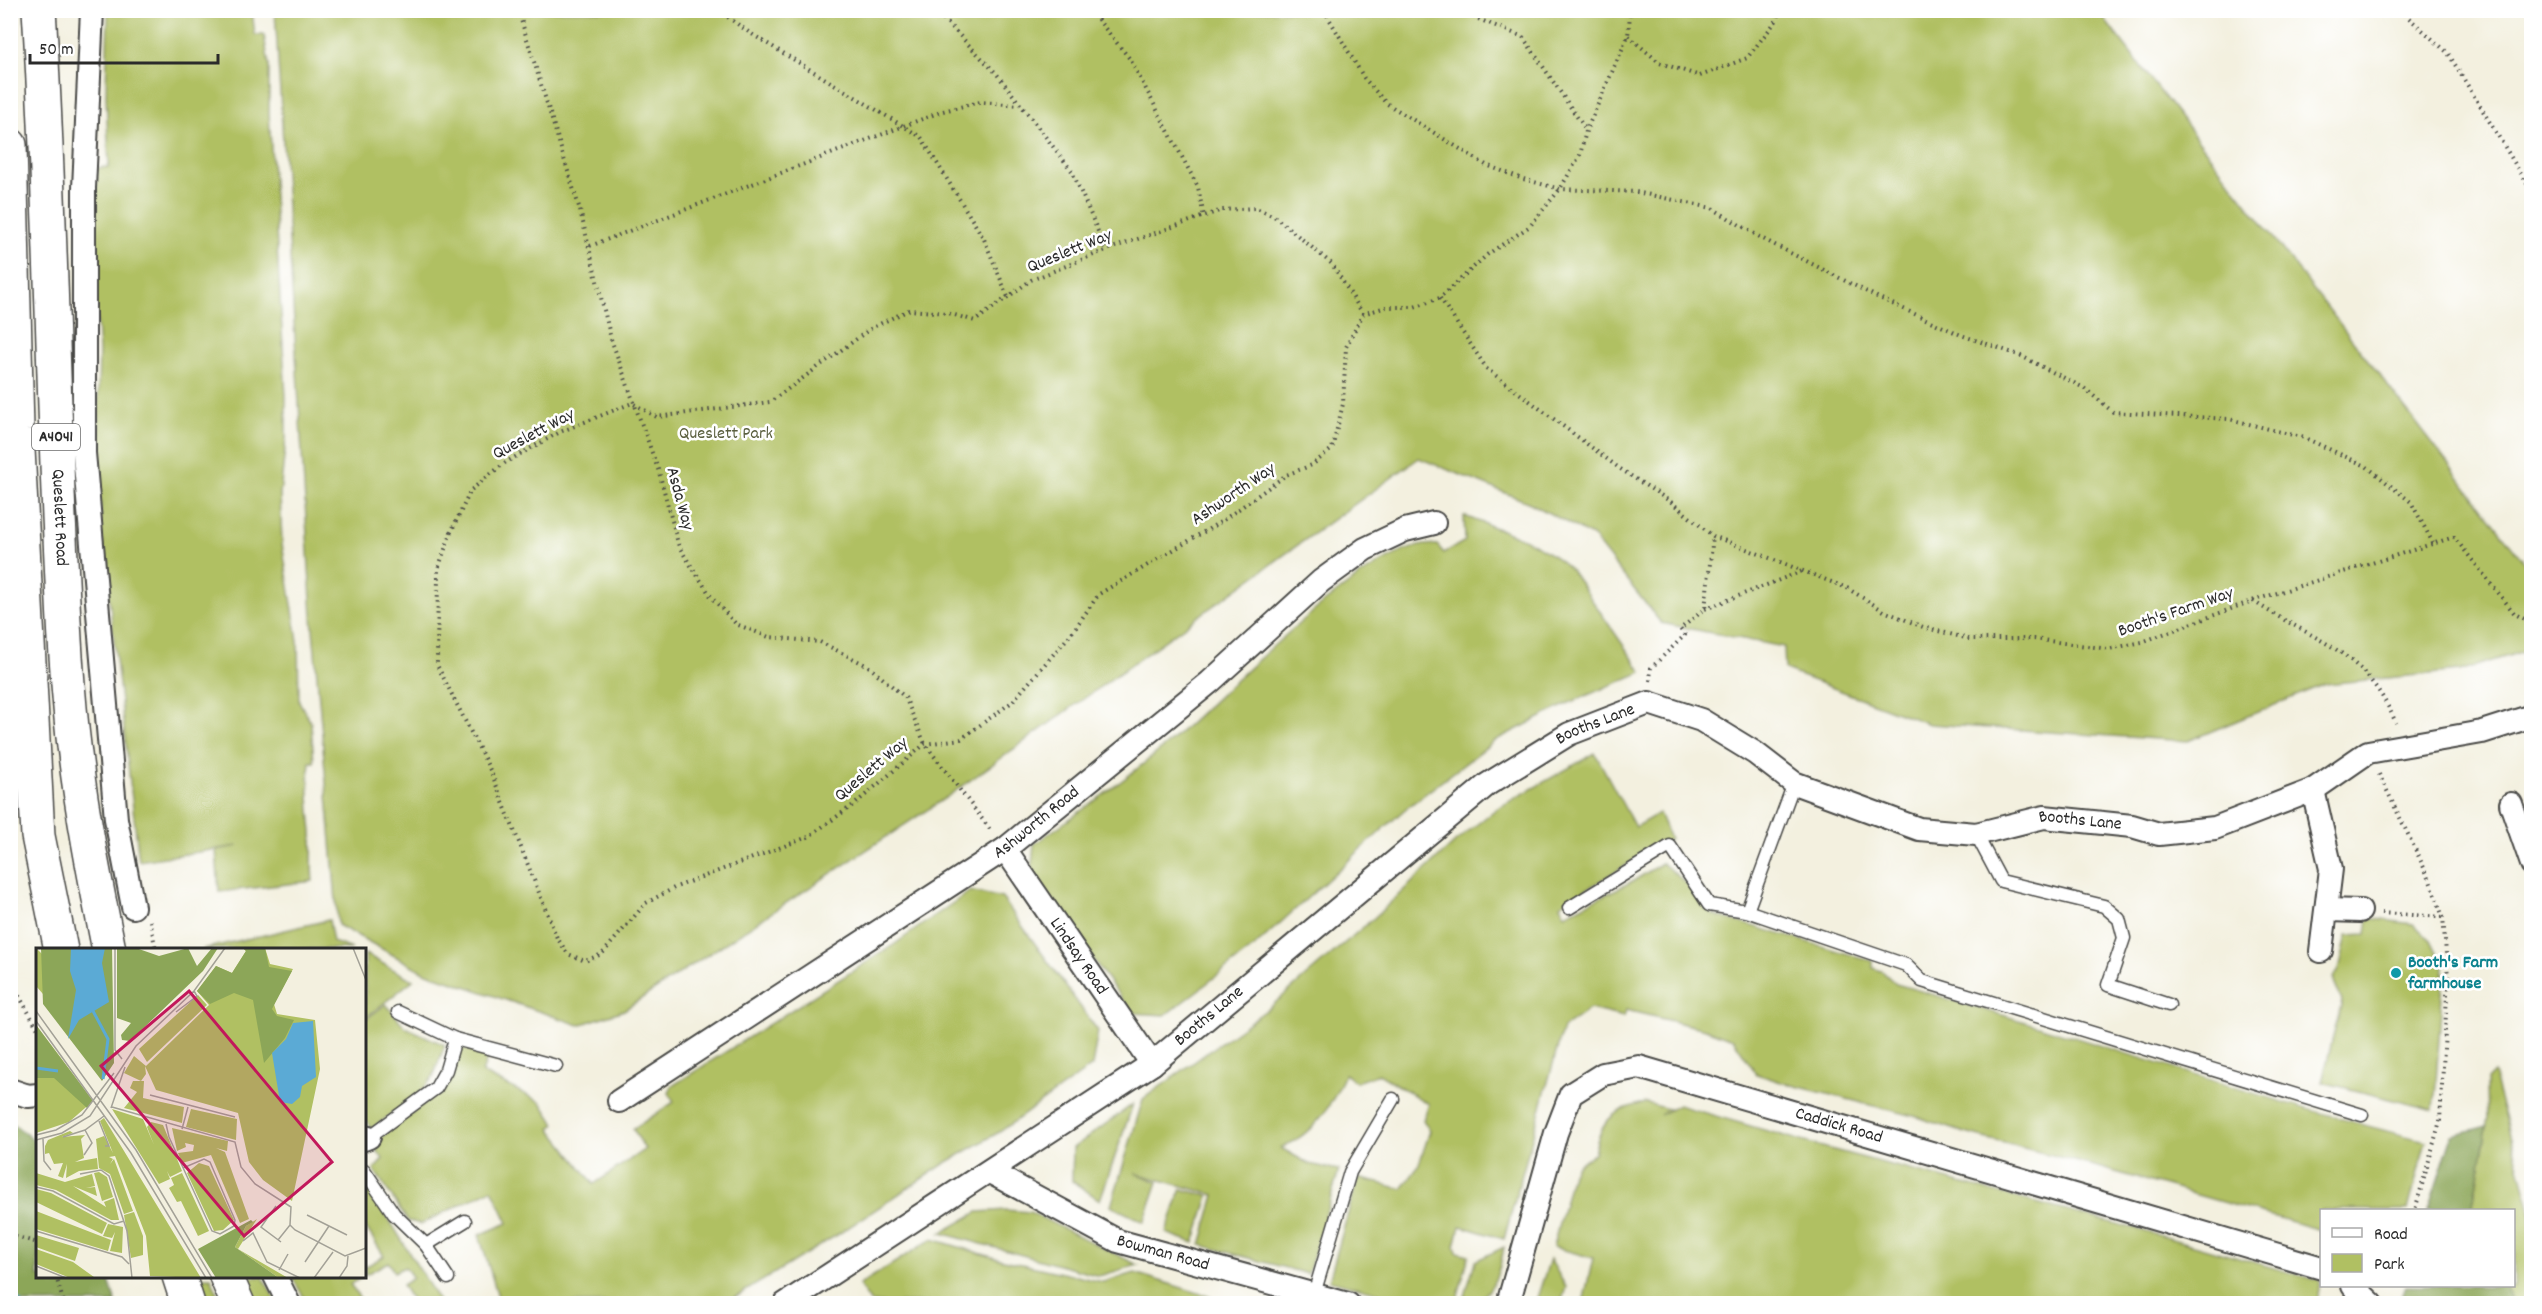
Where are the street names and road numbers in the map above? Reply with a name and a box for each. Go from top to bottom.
street label: Queslett Way [1024,223,1117,280]
street label: Queslett Way [489,403,580,467]
road number: A4041 [32,424,80,450]
street label: Ashworth Way [1187,457,1282,532]
street label: Asda Way [659,465,700,534]
street label: Queslett Road [45,469,74,567]
street label: Booth's Farm Way [2115,581,2238,644]
street label: Booths Lane [1551,697,1638,752]
street label: Queslett Way [830,731,915,808]
street label: Ashworth Road [989,780,1085,866]
street label: Booths Lane [2036,804,2123,837]
street label: Lindsay Road [1043,913,1114,1000]
street label: Booths Lane [1169,980,1249,1053]
street label: Caddick Road [1792,1101,1885,1150]
street label: Bowman Road [1114,1229,1212,1278]

